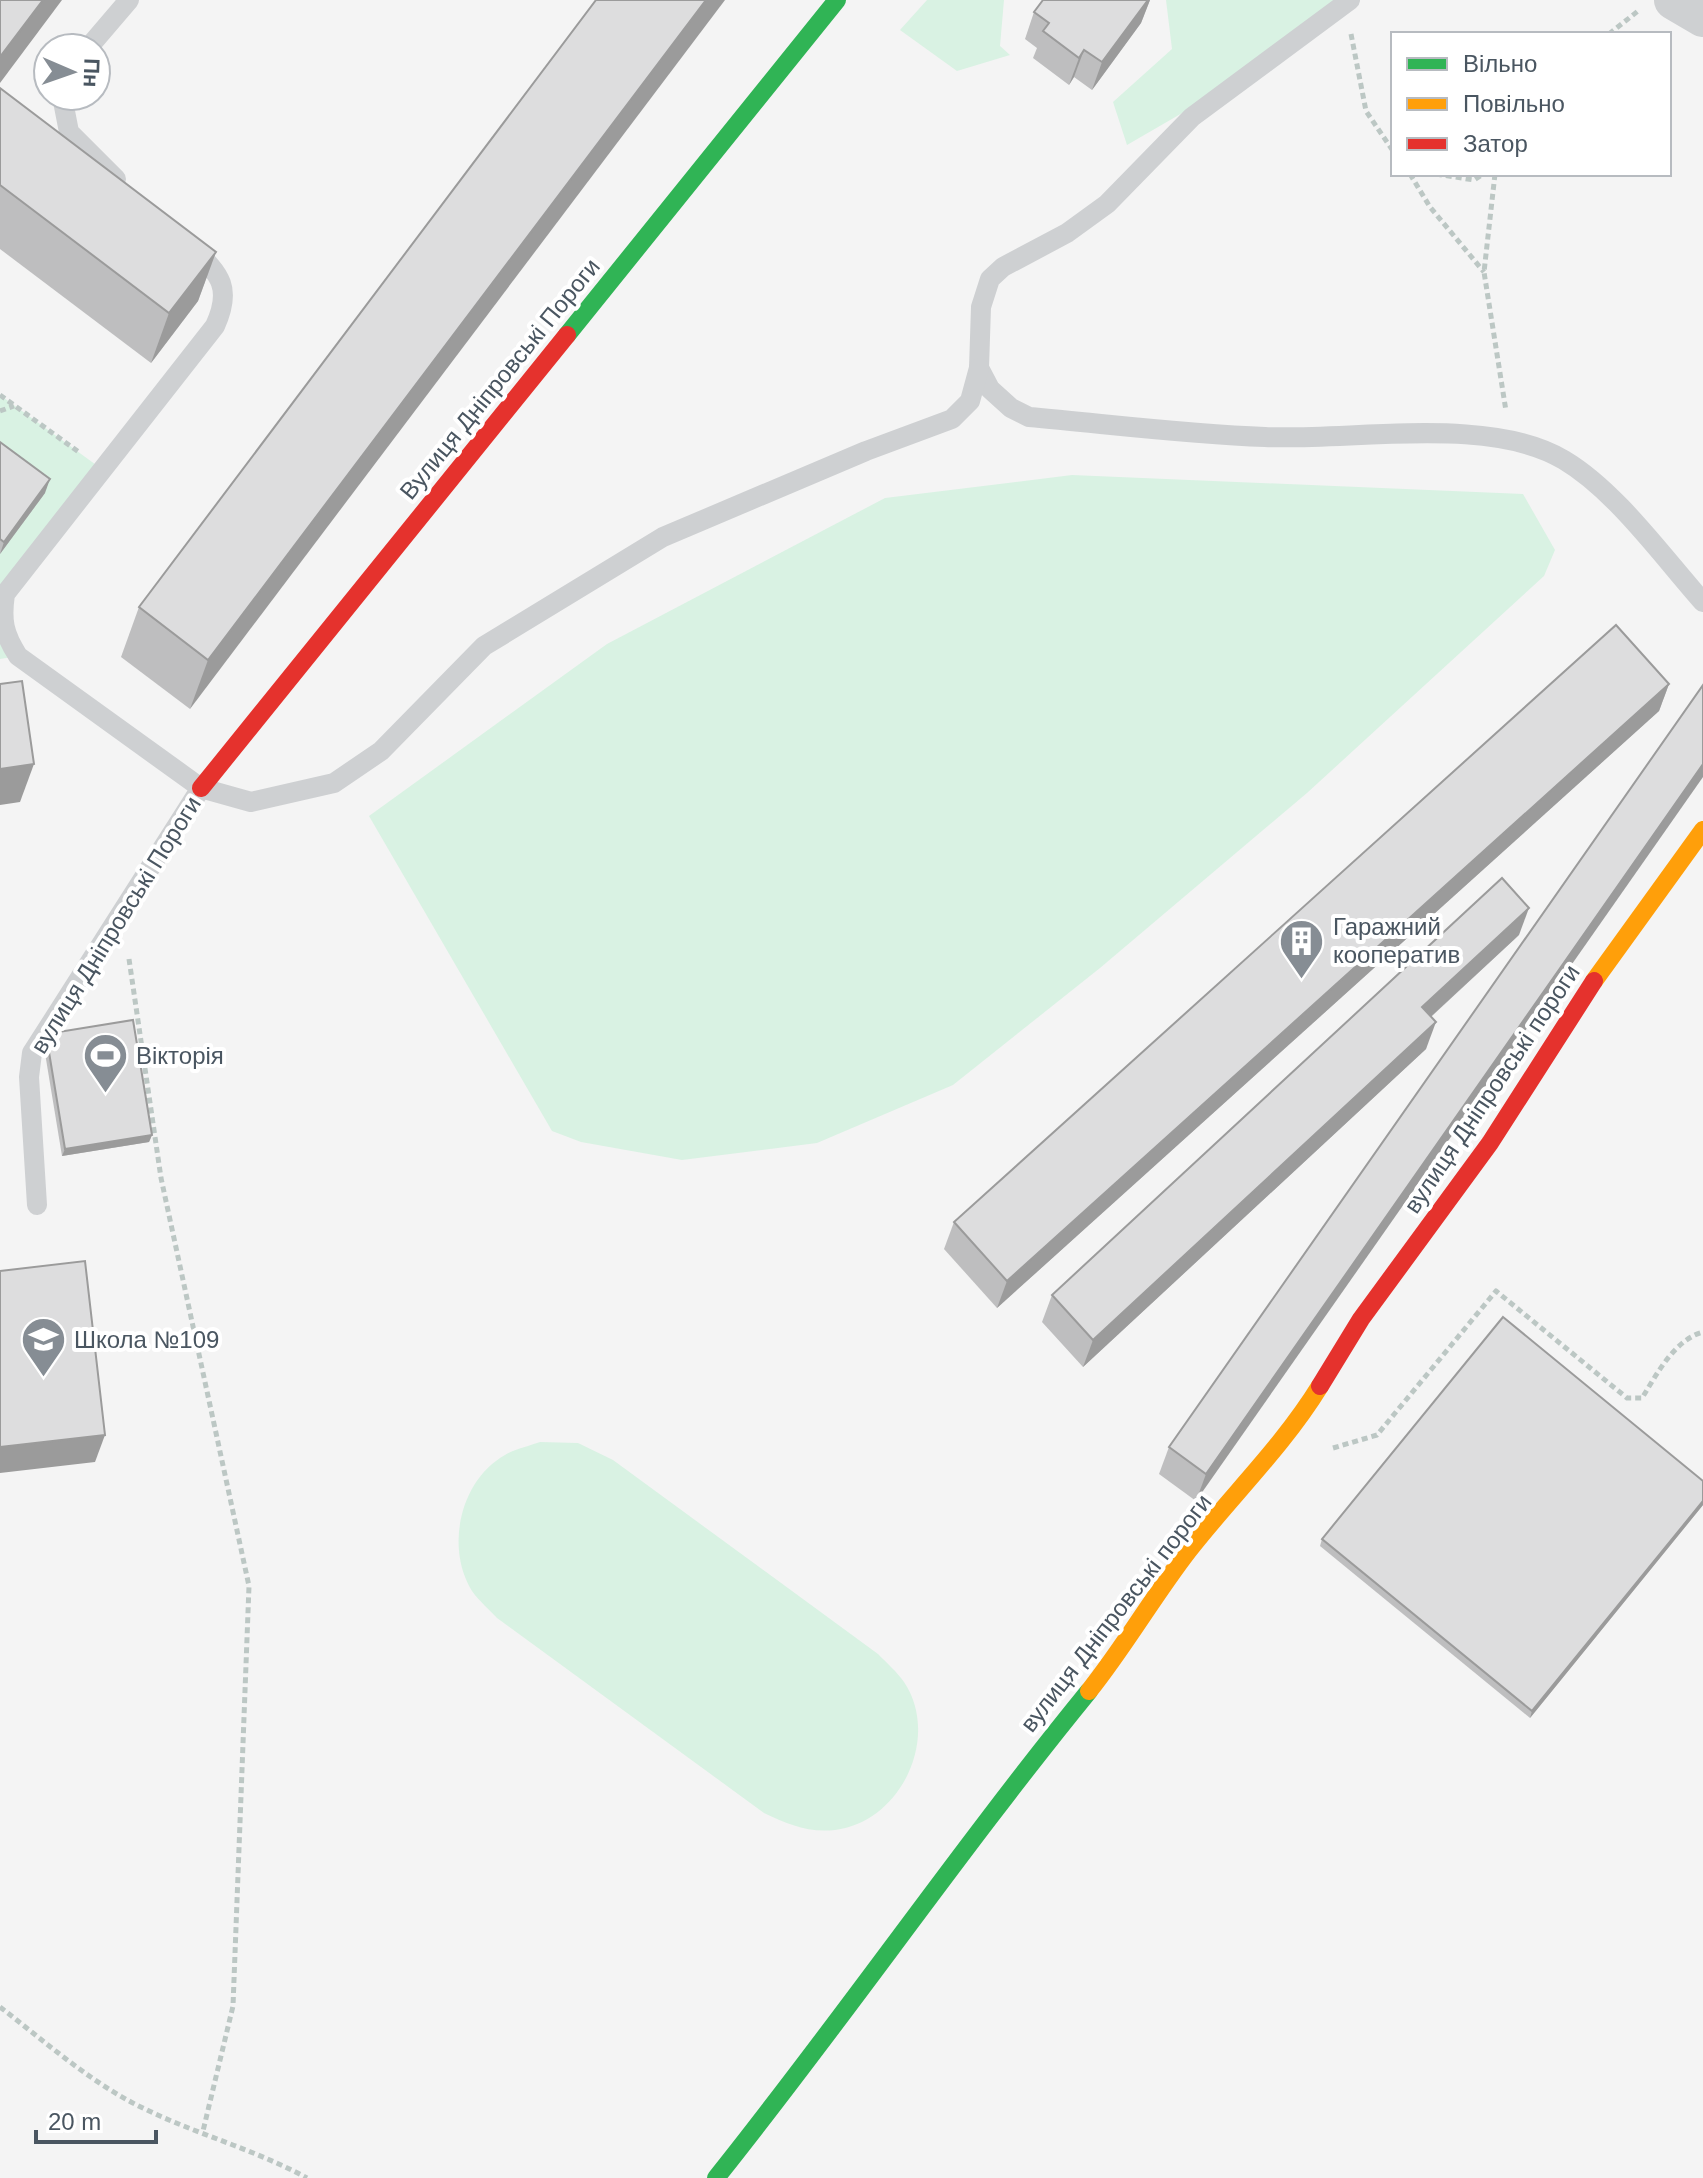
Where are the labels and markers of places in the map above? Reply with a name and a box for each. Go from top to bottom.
place label: Гаражний кооператив [1333,913,1460,968]
building icon: Гаражний кооператив [1278,917,1326,980]
sports icon: Вікторія [81,1032,129,1095]
place label: Вікторія [136,1042,224,1069]
school or university icon: Школа №109 [19,1316,67,1379]
place label: Школа №109 [74,1326,219,1353]

